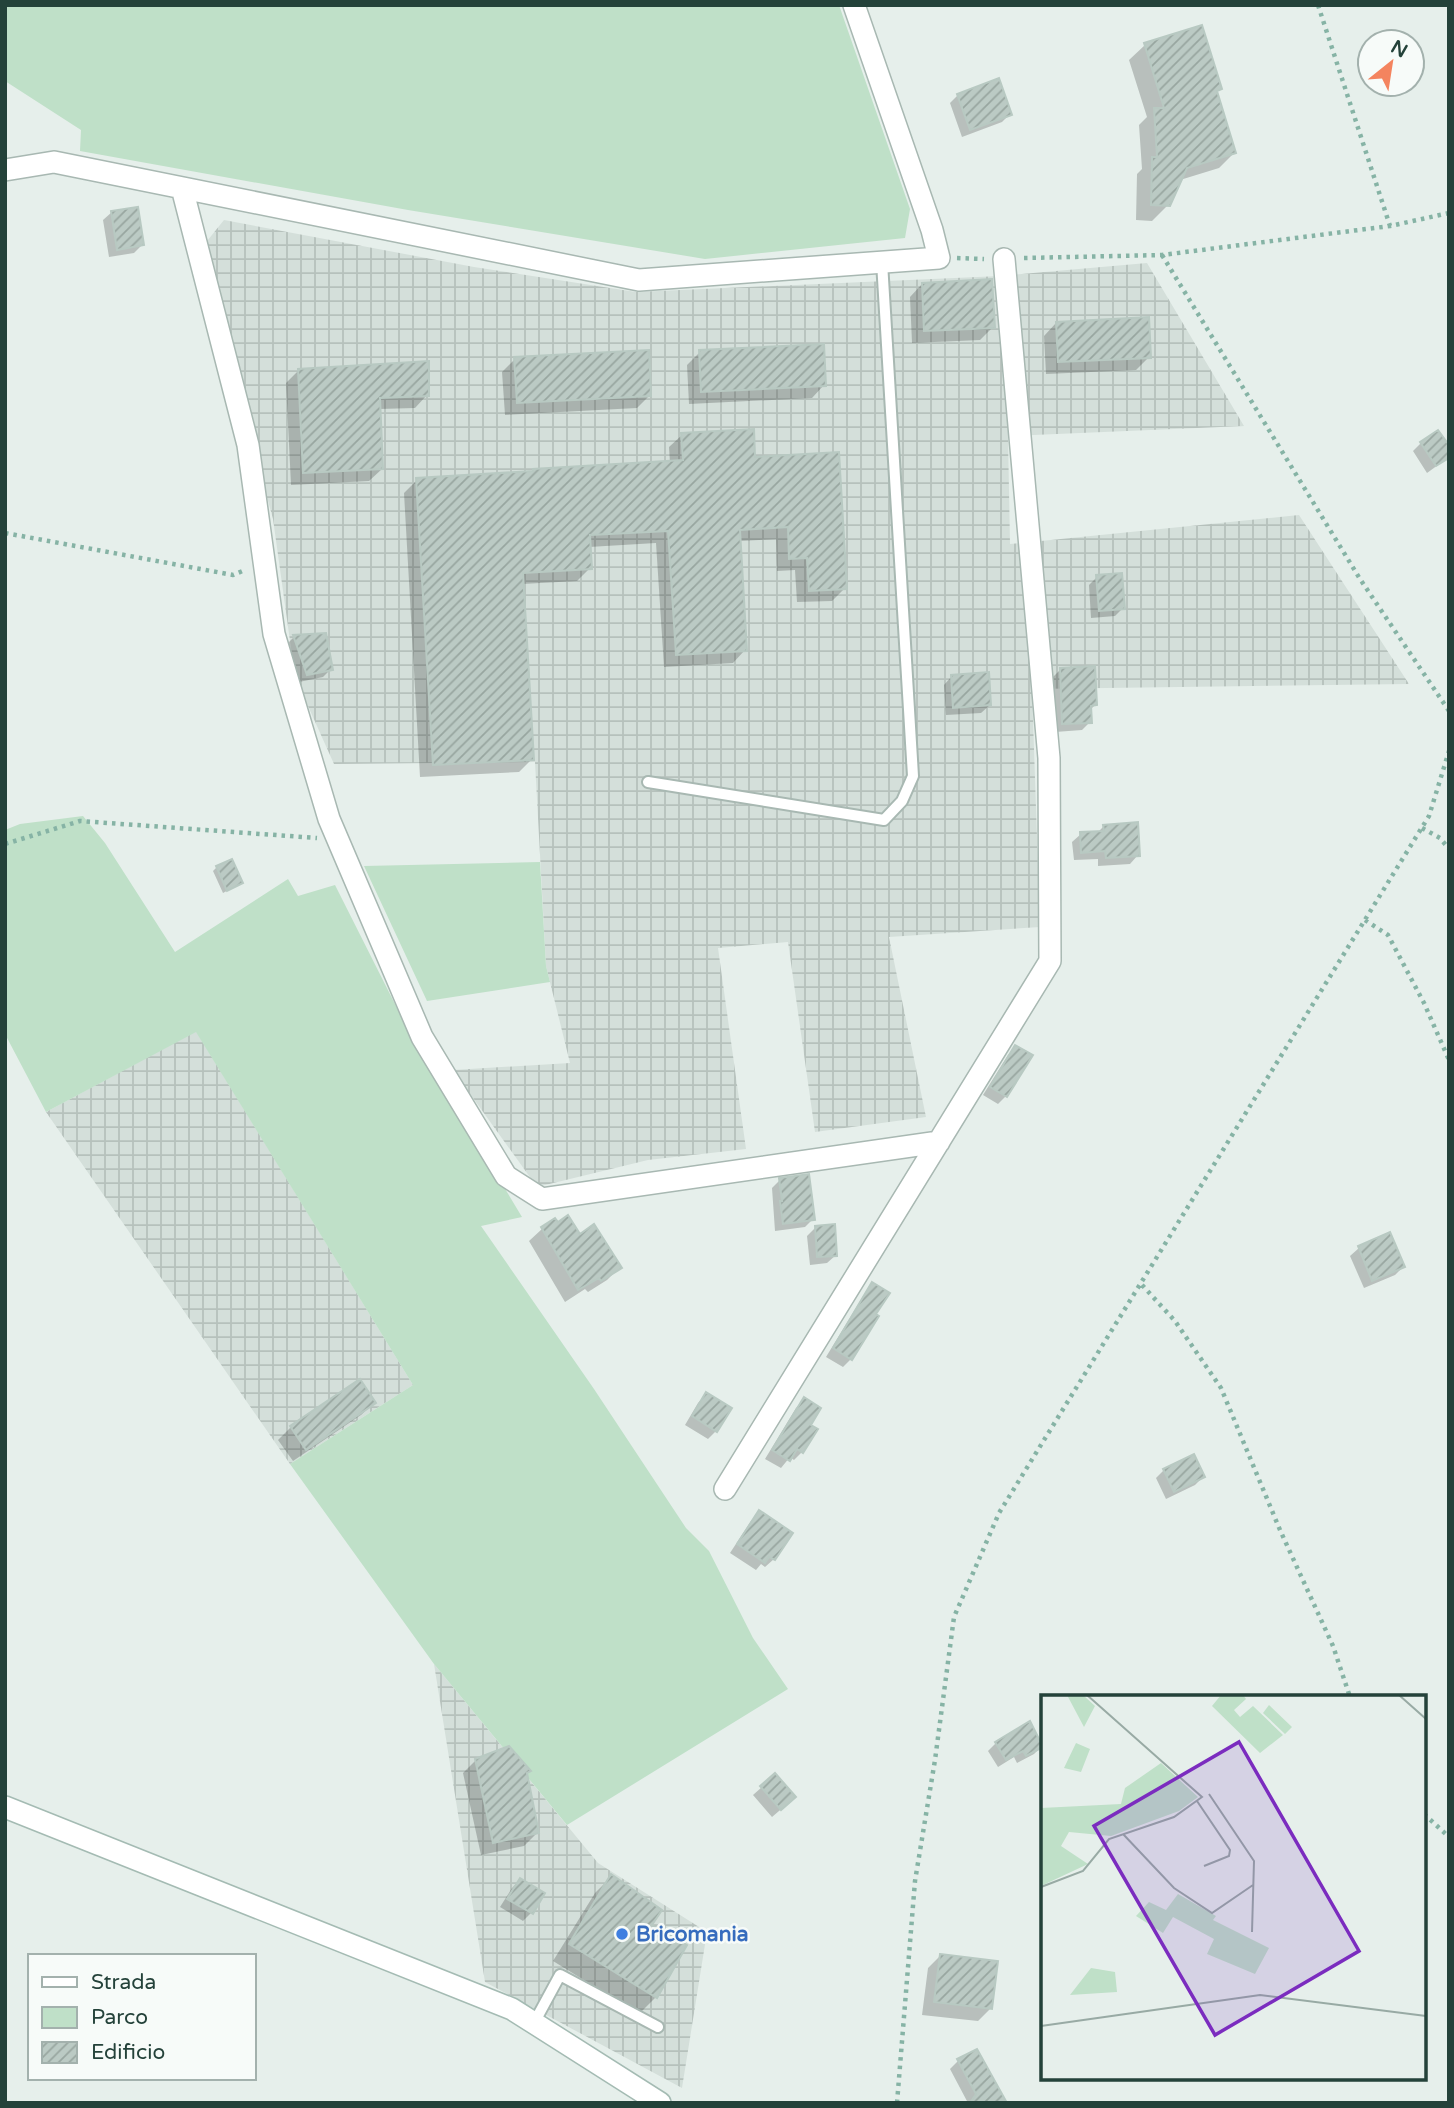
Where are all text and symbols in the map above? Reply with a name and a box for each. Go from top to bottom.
north arrow [1356,28,1426,98]
text: N [1387,36,1411,62]
inset map [1041,1695,1426,2080]
place label: Bricomania [636,1922,748,1947]
marker: Bricomania [614,1926,630,1942]
legend [28,1954,256,2080]
text: Strada [91,1970,156,1995]
text: Parco [91,2005,148,2030]
text: Edificio [91,2040,165,2065]

